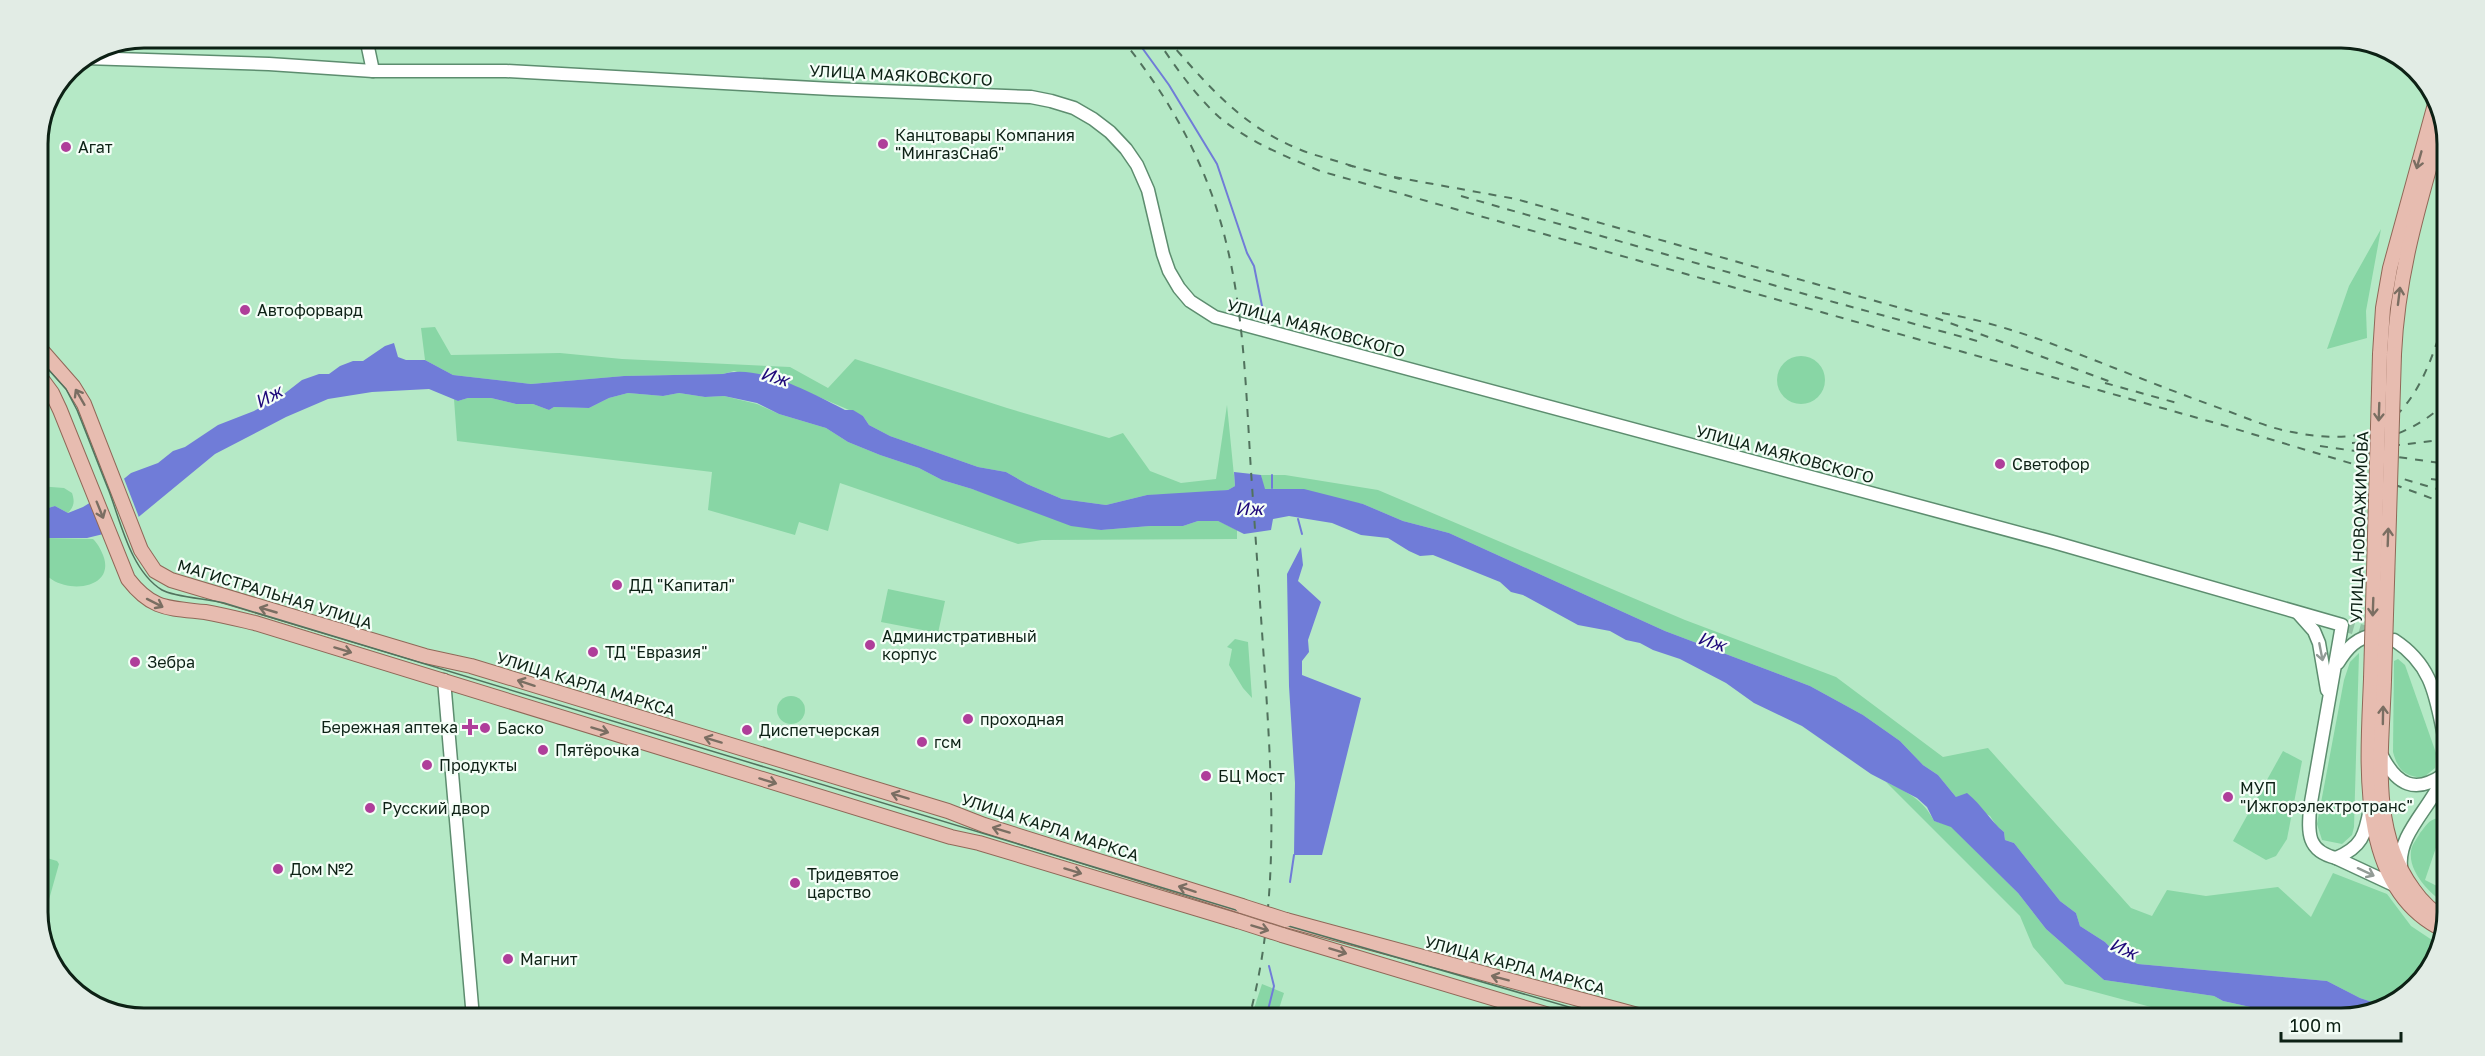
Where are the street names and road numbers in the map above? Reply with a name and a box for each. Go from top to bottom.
street label: УЛИЦА МАЯКОВСКОГО [809,60,993,90]
street label: УЛИЦА МАЯКОВСКОГО [1225,295,1407,361]
street label: УЛИЦА МАЯКОВСКОГО [1694,421,1876,487]
street label: УЛИЦА НОВОАЖИМОВА [2346,430,2372,623]
street label: МАГИСТРАЛЬНАЯ УЛИЦА [175,555,375,633]
street label: УЛИЦА КАРЛА МАРКСА [494,647,678,721]
street label: УЛИЦА КАРЛА МАРКСА [958,789,1142,865]
street label: УЛИЦА КАРЛА МАРКСА [1423,931,1608,999]

